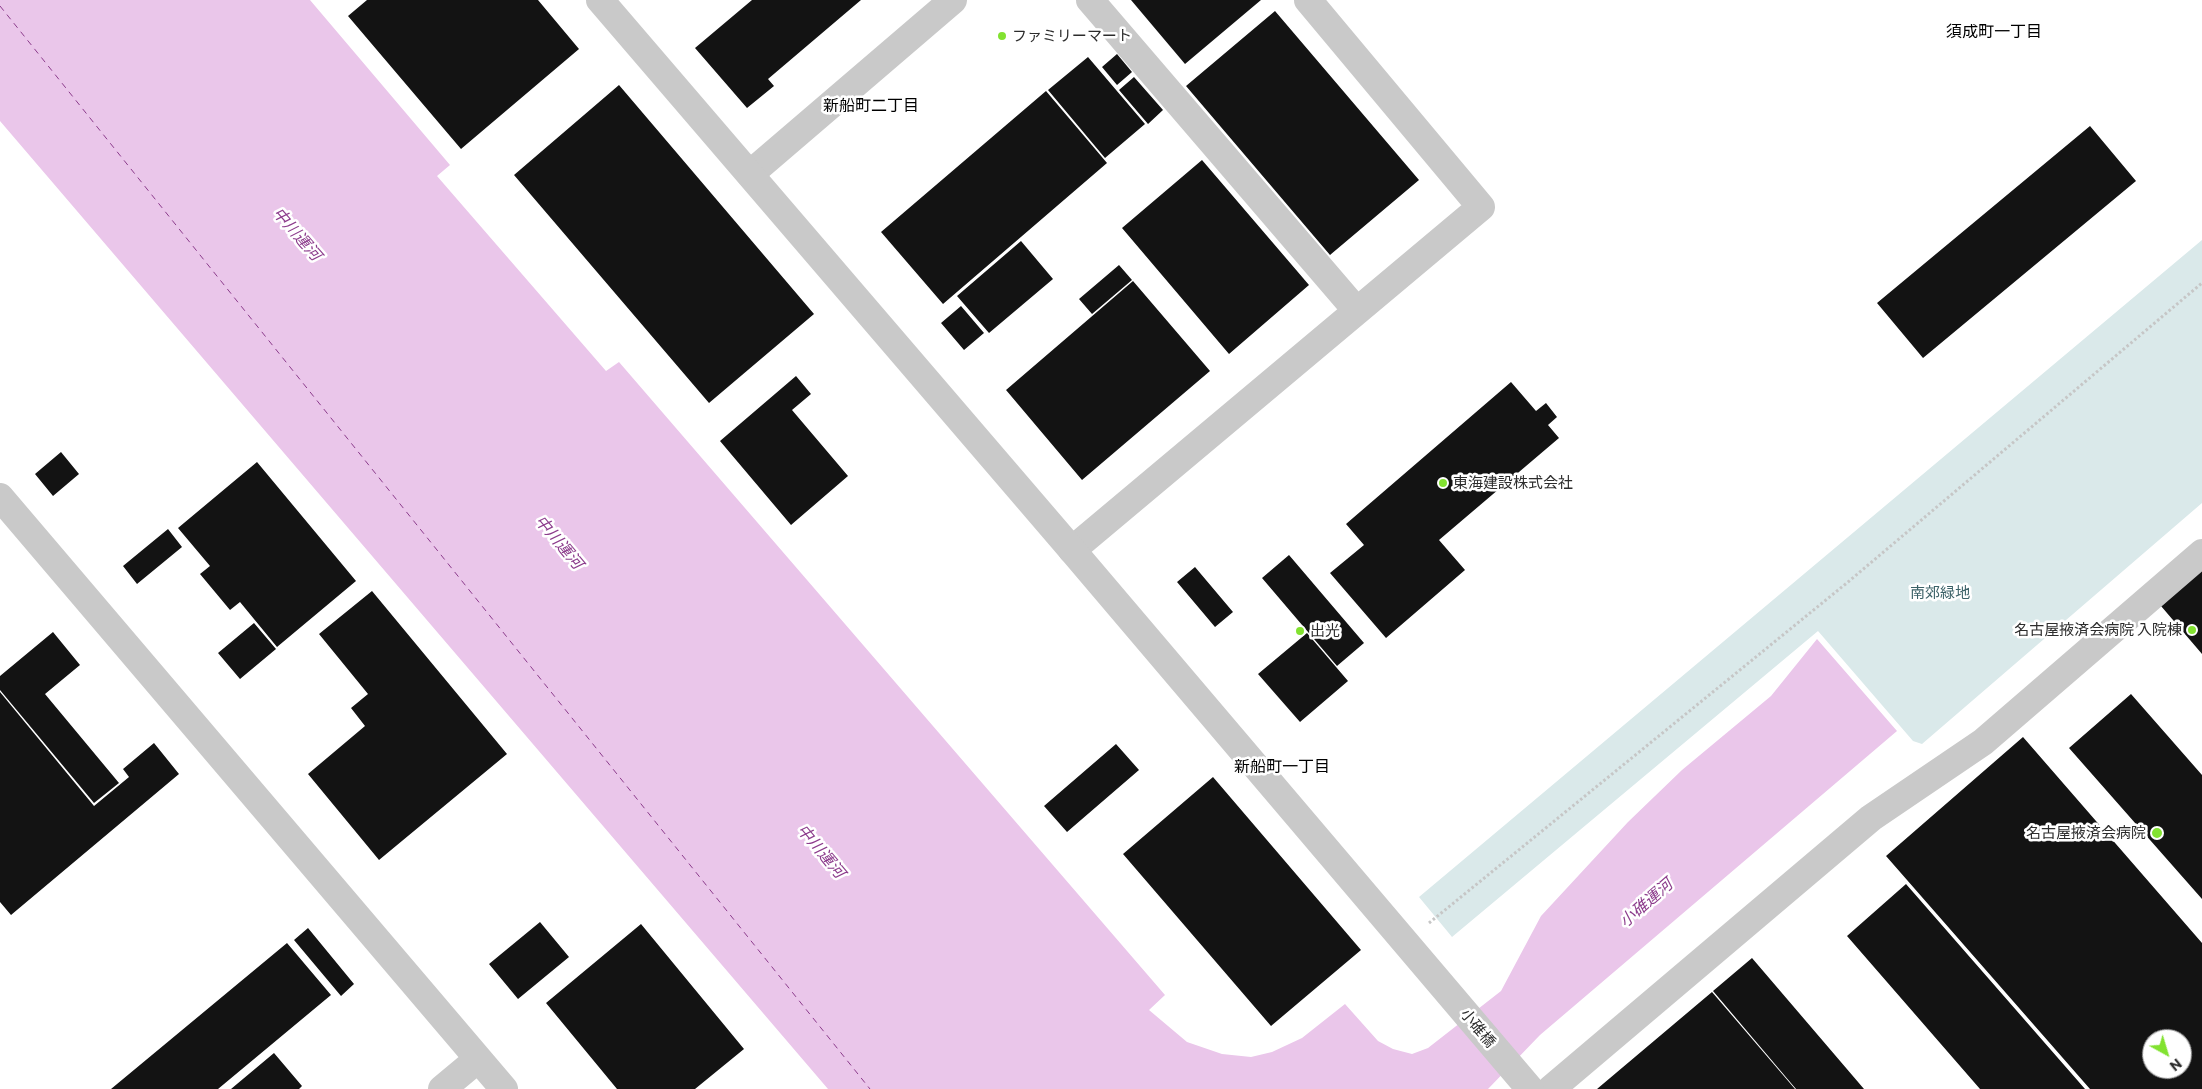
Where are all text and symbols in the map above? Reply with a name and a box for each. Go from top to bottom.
district label: 須成町一丁目 [1946,22,2042,42]
place label: ファミリーマート [1012,27,1132,45]
marker: ファミリーマート [996,30,1008,42]
district label: 新船町二丁目 [823,96,919,116]
water label: 中川運河 [269,204,325,264]
place label: 東海建設株式会社 [1453,474,1573,492]
marker: 東海建設株式会社 [1437,477,1449,489]
water label: 中川運河 [531,511,587,573]
park label: 南郊緑地 [1910,584,1970,602]
place label: 名古屋掖済会病院 入院棟 [2014,621,2182,639]
place label: 出光 [1310,622,1340,640]
marker: 名古屋掖済会病院 入院棟 [2186,624,2198,636]
marker: 出光 [1294,625,1306,637]
district label: 新船町一丁目 [1234,757,1330,777]
water label: 中川運河 [793,820,849,882]
place label: 名古屋掖済会病院 [2026,824,2146,842]
marker: 名古屋掖済会病院 [2150,826,2164,840]
water label: 小碓運河 [1616,875,1676,931]
street label: 小碓橋 [1457,1005,1499,1051]
north arrow [2142,1029,2192,1079]
text: N [2167,1055,2186,1075]

